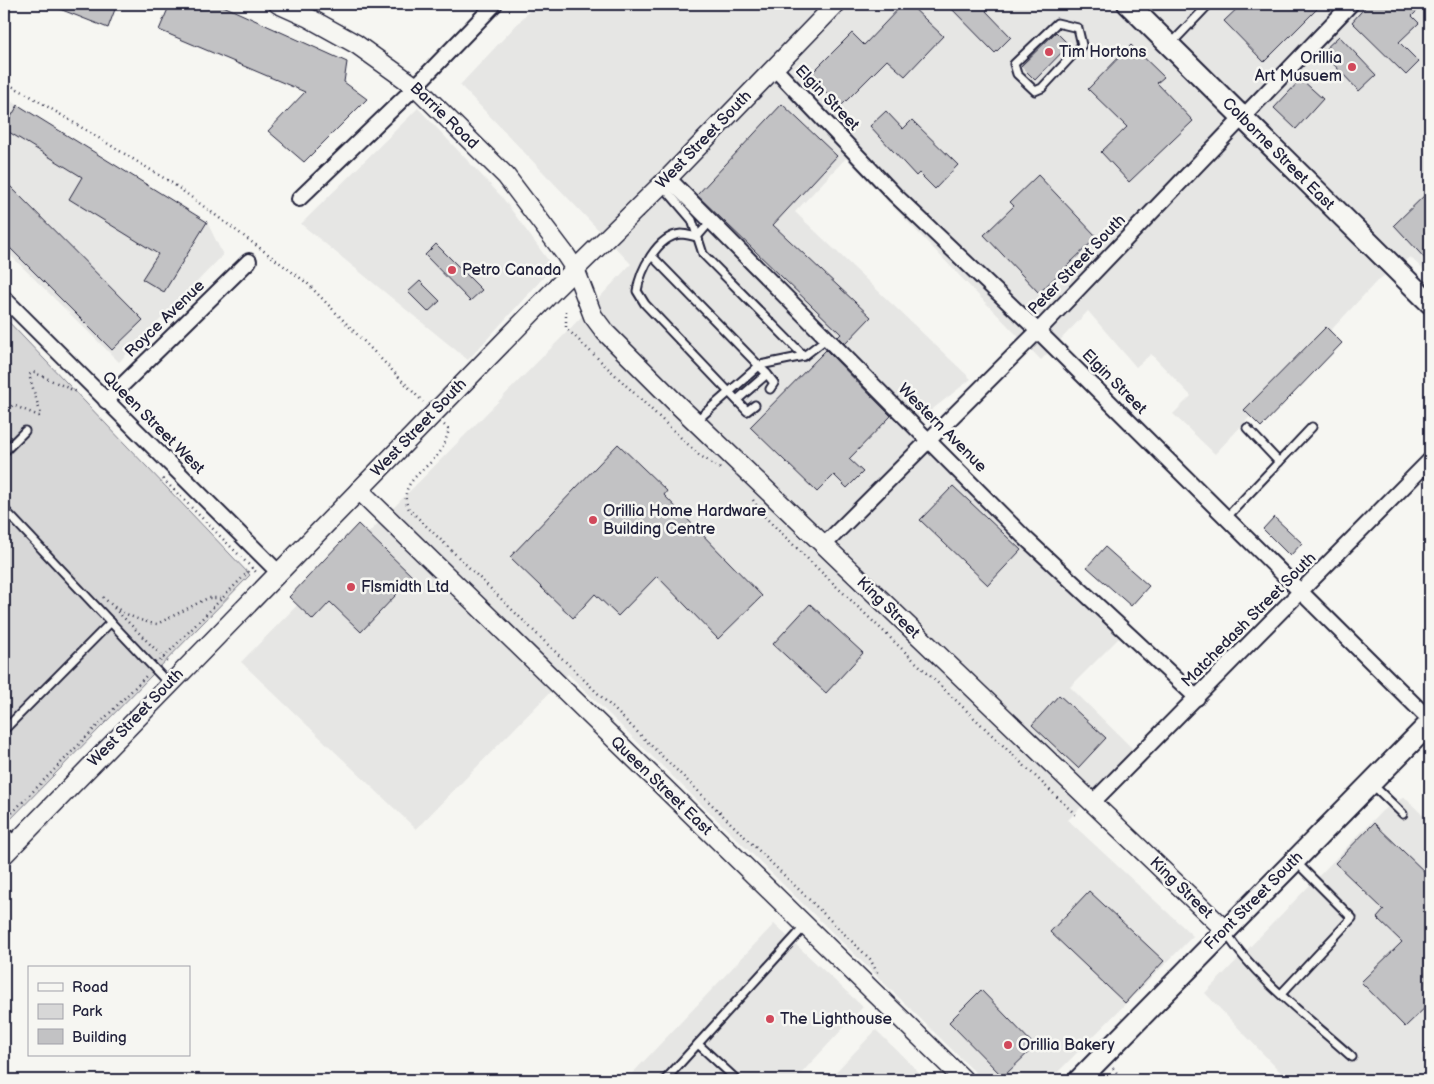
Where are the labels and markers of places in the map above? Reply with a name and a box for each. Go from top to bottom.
place label: Tim Hortons [1059,43,1147,62]
marker: Tim Hortons [1043,46,1055,58]
place label: Orillia Art Musuem [1255,49,1342,86]
marker: Orillia Art Musuem [1346,61,1358,73]
place label: Petro Canada [462,261,561,280]
marker: Petro Canada [446,264,458,276]
place label: Orillia Home Hardware Building Centre [603,502,767,539]
marker: Orillia Home Hardware Building Centre [587,514,599,526]
place label: Flsmidth Ltd [361,578,449,597]
marker: Flsmidth Ltd [345,581,357,593]
place label: The Lighthouse [780,1010,892,1029]
marker: The Lighthouse [764,1013,776,1025]
place label: Orillia Bakery [1018,1036,1116,1055]
marker: Orillia Bakery [1002,1039,1014,1051]

